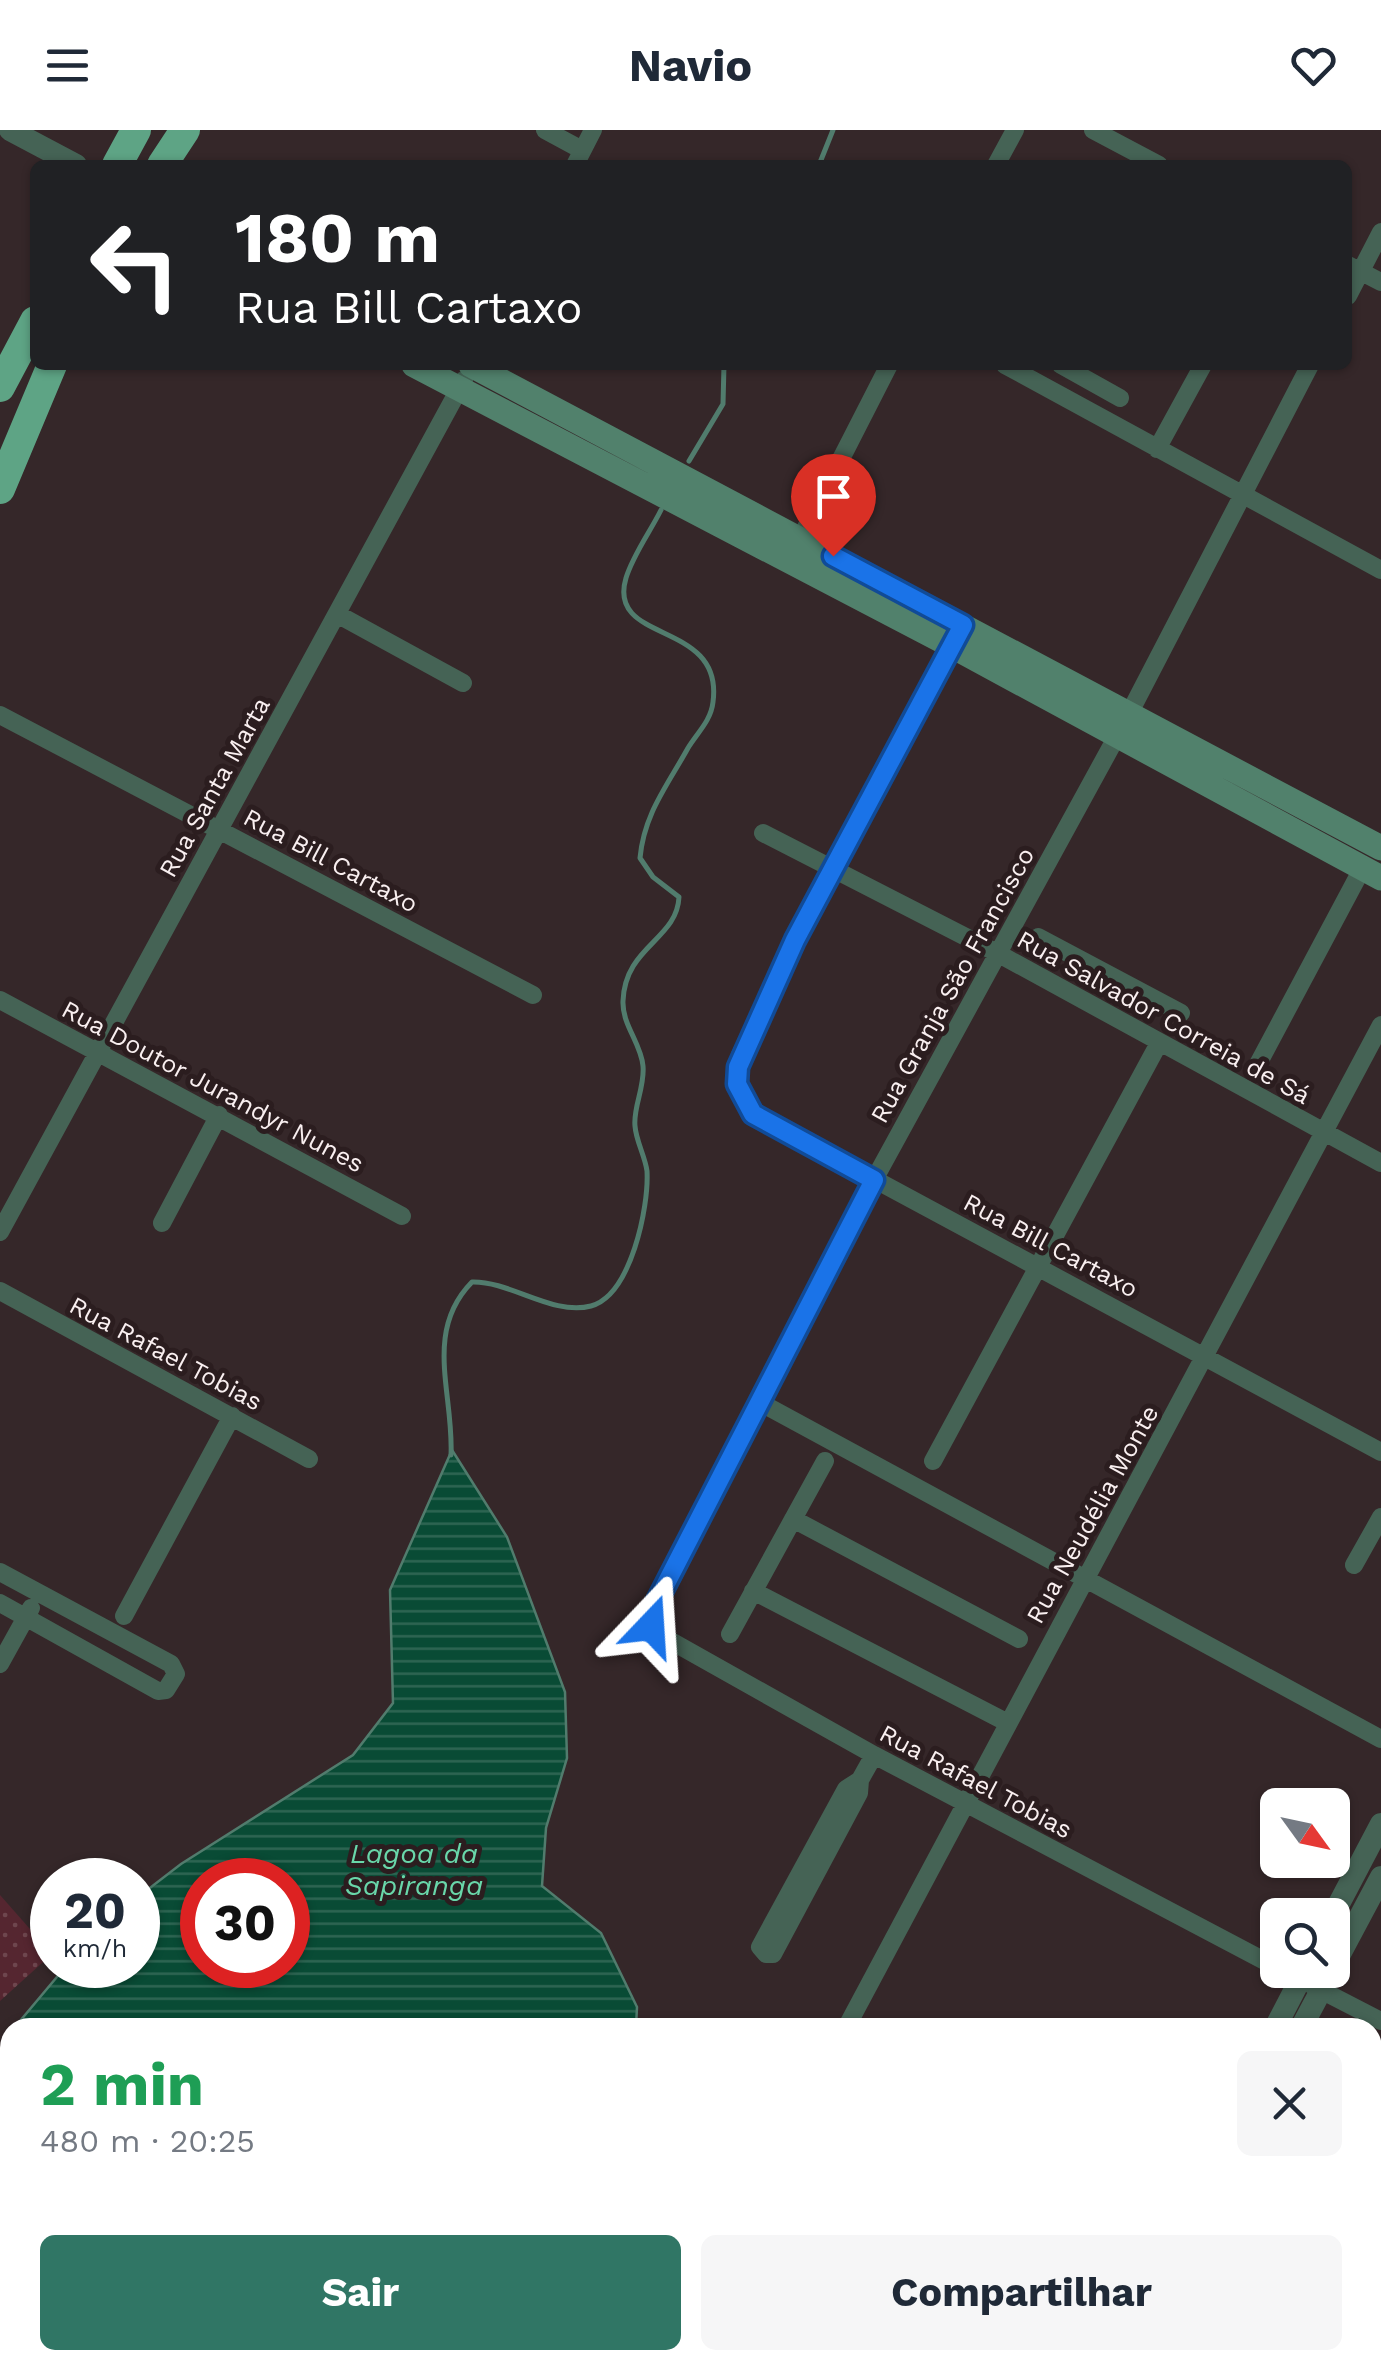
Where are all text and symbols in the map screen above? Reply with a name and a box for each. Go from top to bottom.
icon: menu [40,38,95,93]
icon: heart [1286,38,1341,93]
text: Navio [629,39,752,92]
text: 180 m [235,197,440,279]
icon: left [70,200,200,330]
text: Rua Bill Cartaxo [235,281,582,334]
pin [791,454,876,557]
icon: arrive [806,469,861,524]
street label: Rua Santa Marta [153,692,276,882]
street label: Rua Bill Cartaxo [239,802,423,919]
street label: Rua Granja São Francisco [865,843,1040,1128]
street label: Rua Salvador Correia de Sá [1012,925,1315,1110]
street label: Rua Doutor Jurandyr Nunes [57,994,369,1178]
street label: Rua Bill Cartaxo [959,1187,1143,1304]
street label: Rua Rafael Tobias [65,1290,267,1416]
street label: Rua Neudélia Monte [1020,1400,1164,1628]
position arrow [599,1574,703,1678]
street label: Rua Rafael Tobias [875,1718,1077,1844]
north arrow [1260,1788,1350,1878]
map controls [1260,1788,1350,1988]
water label: Lagoa da Sapiranga [345,1837,483,1902]
speed limit sign: 30 [180,1858,310,1988]
text: 20 [64,1881,126,1940]
button: search [1260,1898,1350,1988]
text: km/h [63,1934,127,1963]
text: 2 min [40,2049,204,2120]
button: close [1237,2051,1342,2156]
text: 480 m · 20:25 [40,2122,255,2160]
button: Sair [40,2235,681,2350]
button: Compartilhar [701,2235,1342,2350]

